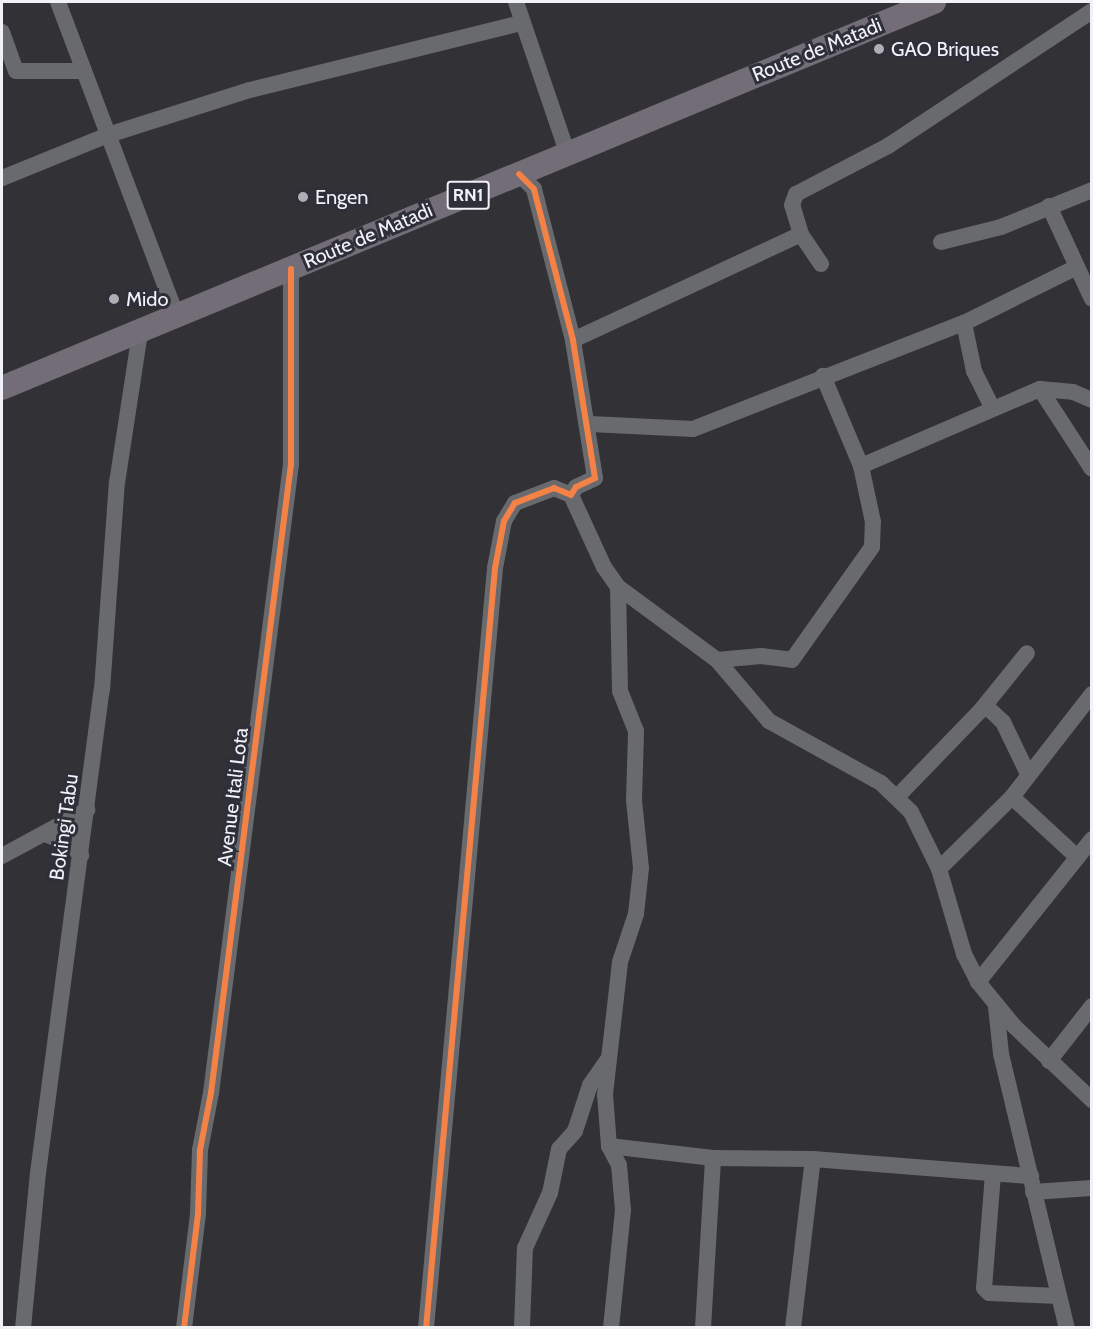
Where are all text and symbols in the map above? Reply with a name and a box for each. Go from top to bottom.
street label: Route de Matadi [749,13,885,87]
place label: GAO Briques [891,37,999,61]
marker: GAO Briques [872,42,886,56]
road number: RN1 [446,180,490,210]
place label: Engen [315,185,368,209]
marker: Engen [296,190,310,204]
street label: Route de Matadi [300,198,436,274]
place label: Mido [126,287,168,311]
marker: Mido [107,292,121,306]
street label: Avenue Itali Lota [213,726,253,868]
street label: Bokingi Tabu [45,772,83,882]

